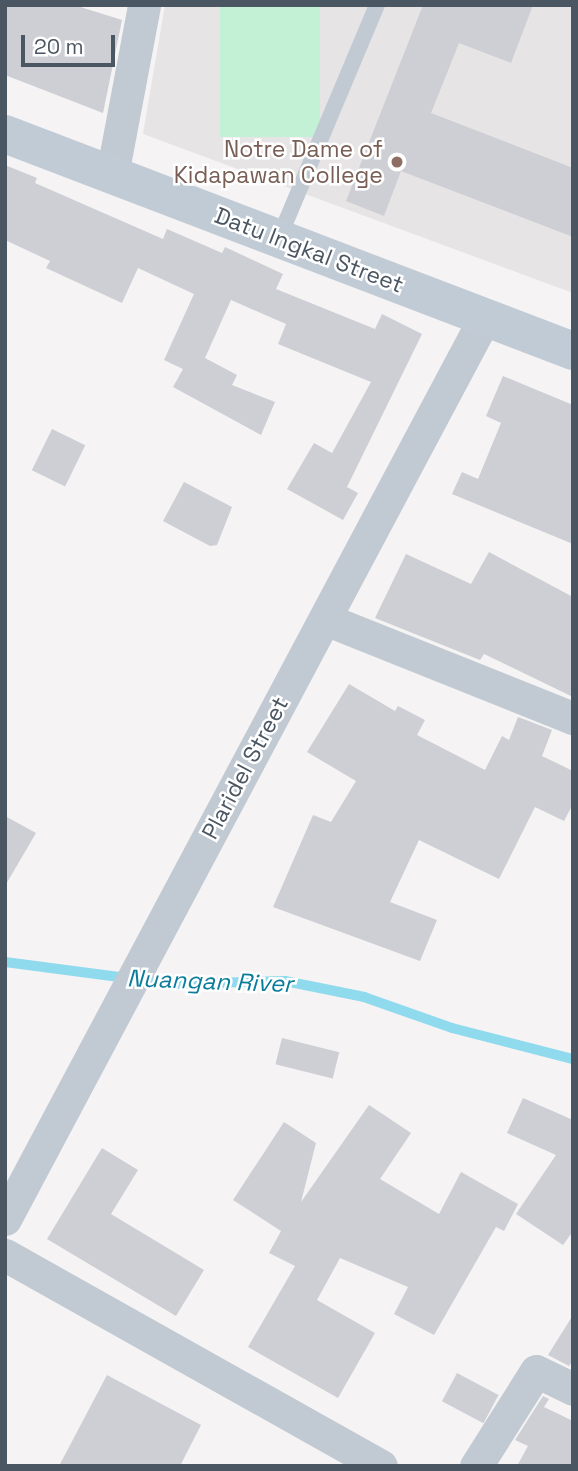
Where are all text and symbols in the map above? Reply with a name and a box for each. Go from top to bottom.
scale bar [24,21,119,65]
text: 20 m [34,33,84,60]
place label: Notre Dame of Kidapawan College [174,135,383,189]
marker: Notre Dame of Kidapawan College [389,154,405,170]
street label: Datu Ingkal Street [211,201,407,299]
street label: Plaridel Street [196,692,294,844]
water label: Nuangan River [127,964,293,998]

